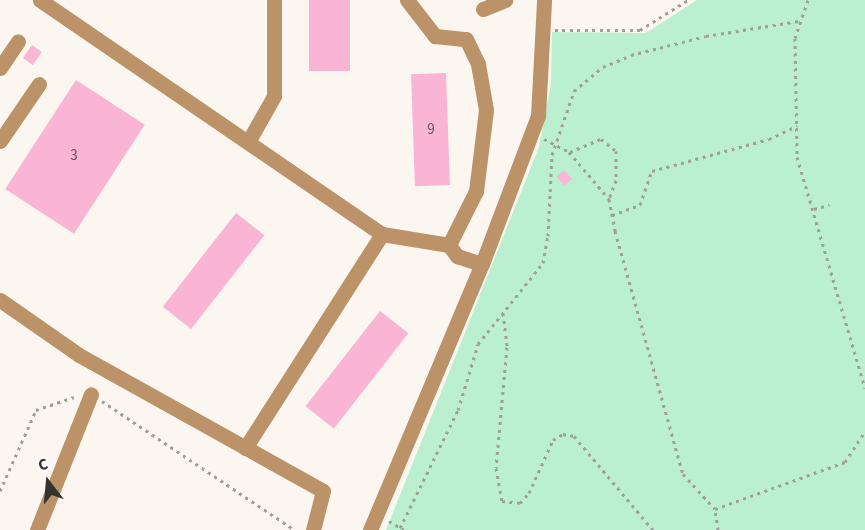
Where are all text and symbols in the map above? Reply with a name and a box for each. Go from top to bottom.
house number: 9 [427,121,435,139]
house number: 3 [70,147,78,165]
north arrow [18,452,78,512]
text: С [36,453,51,477]

